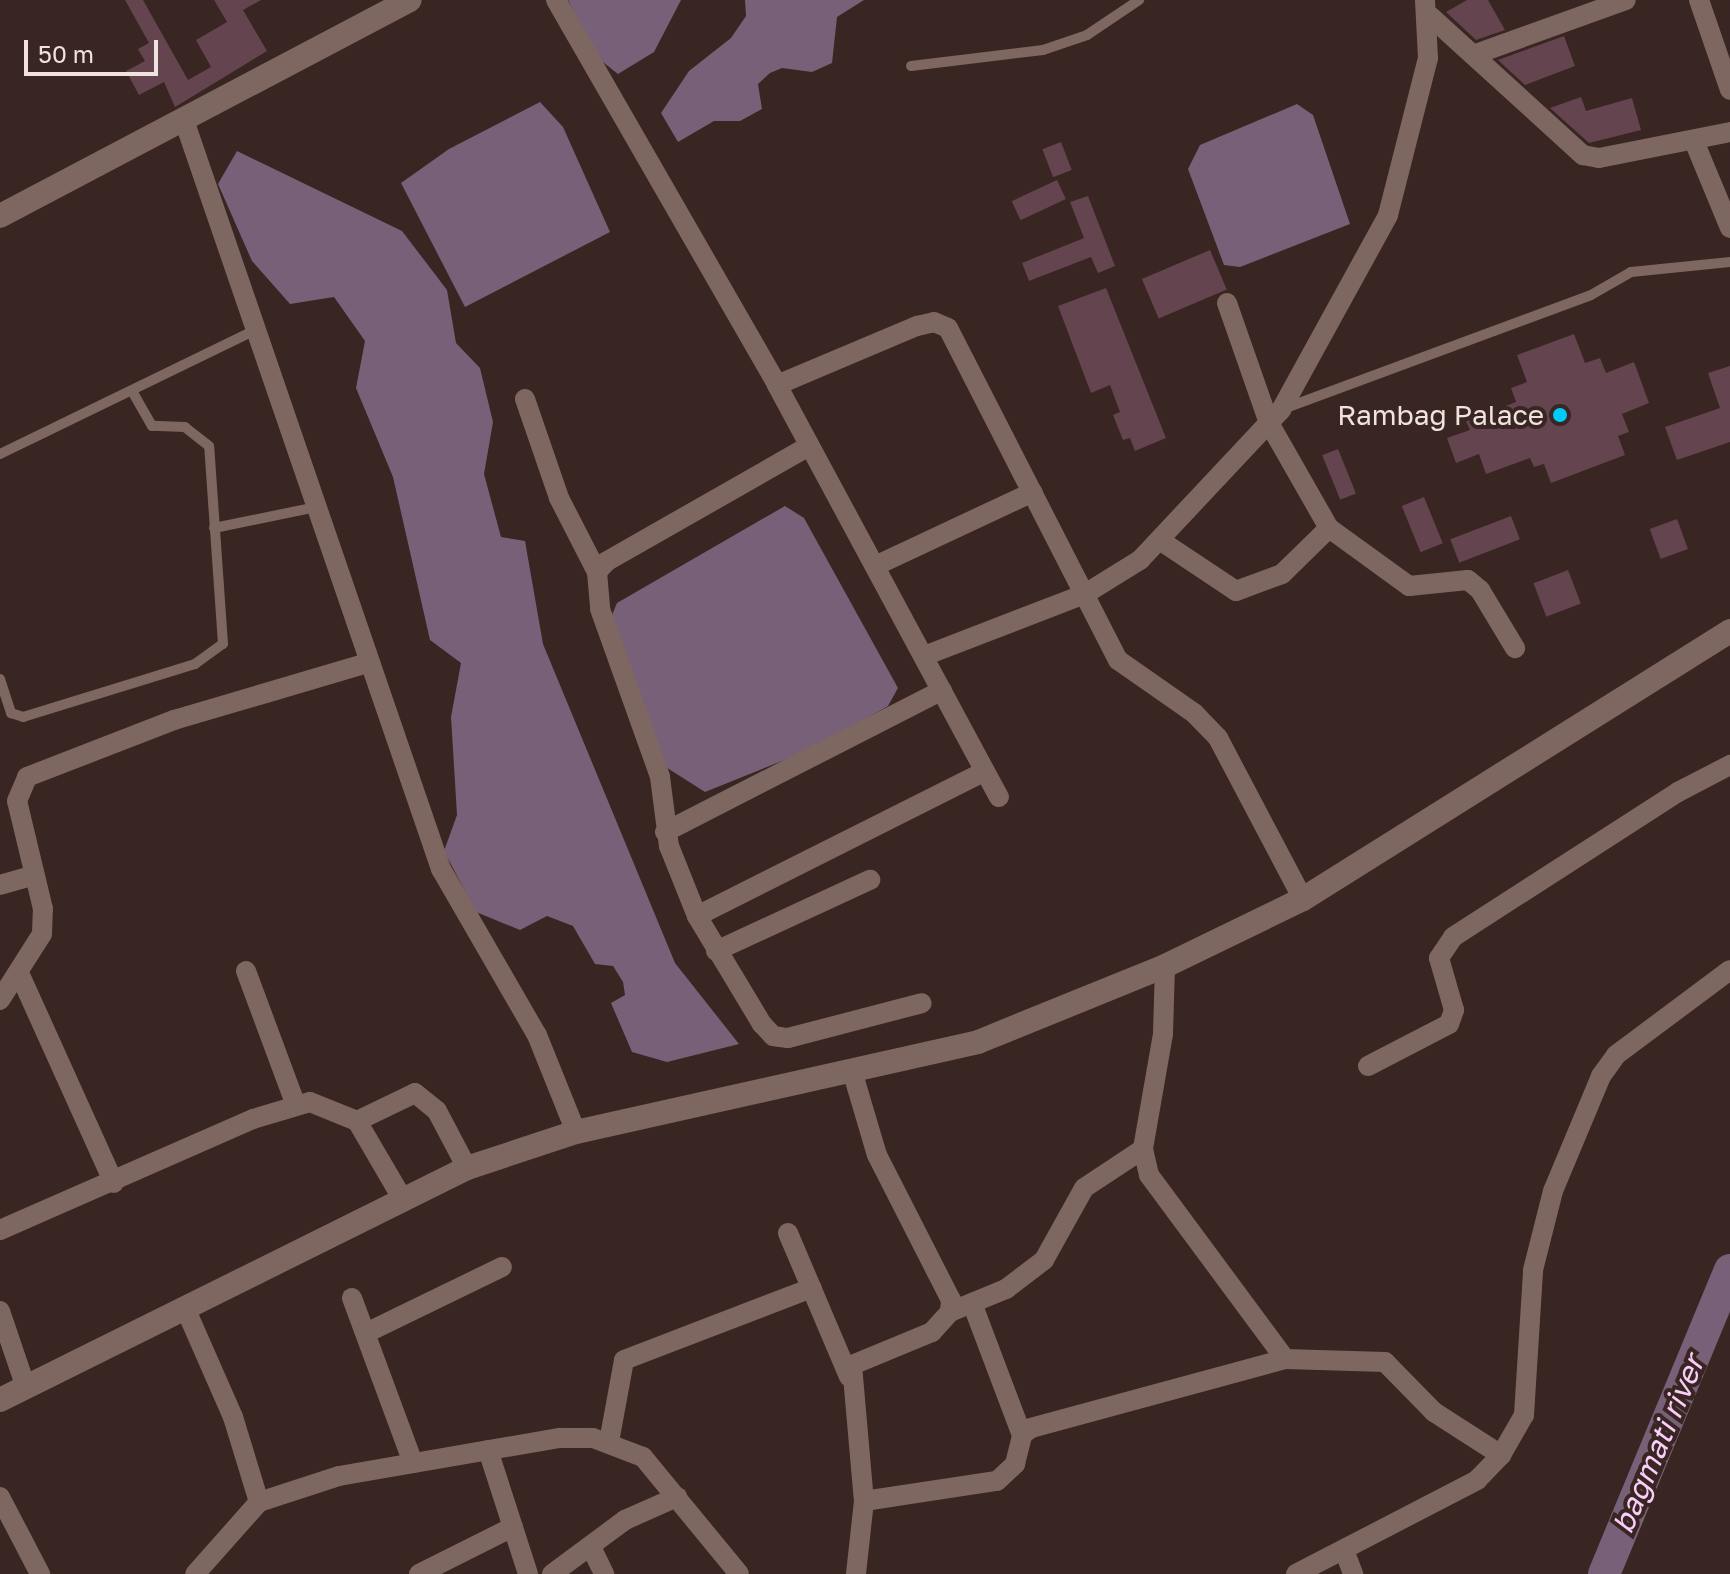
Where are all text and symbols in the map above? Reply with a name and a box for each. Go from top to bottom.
scale bar [28,24,162,74]
text: 50 m [38,39,94,68]
place label: Rambag Palace [1337,398,1544,432]
marker: Rambag Palace [1551,406,1569,424]
water label: bagmati river [1604,1350,1712,1538]

